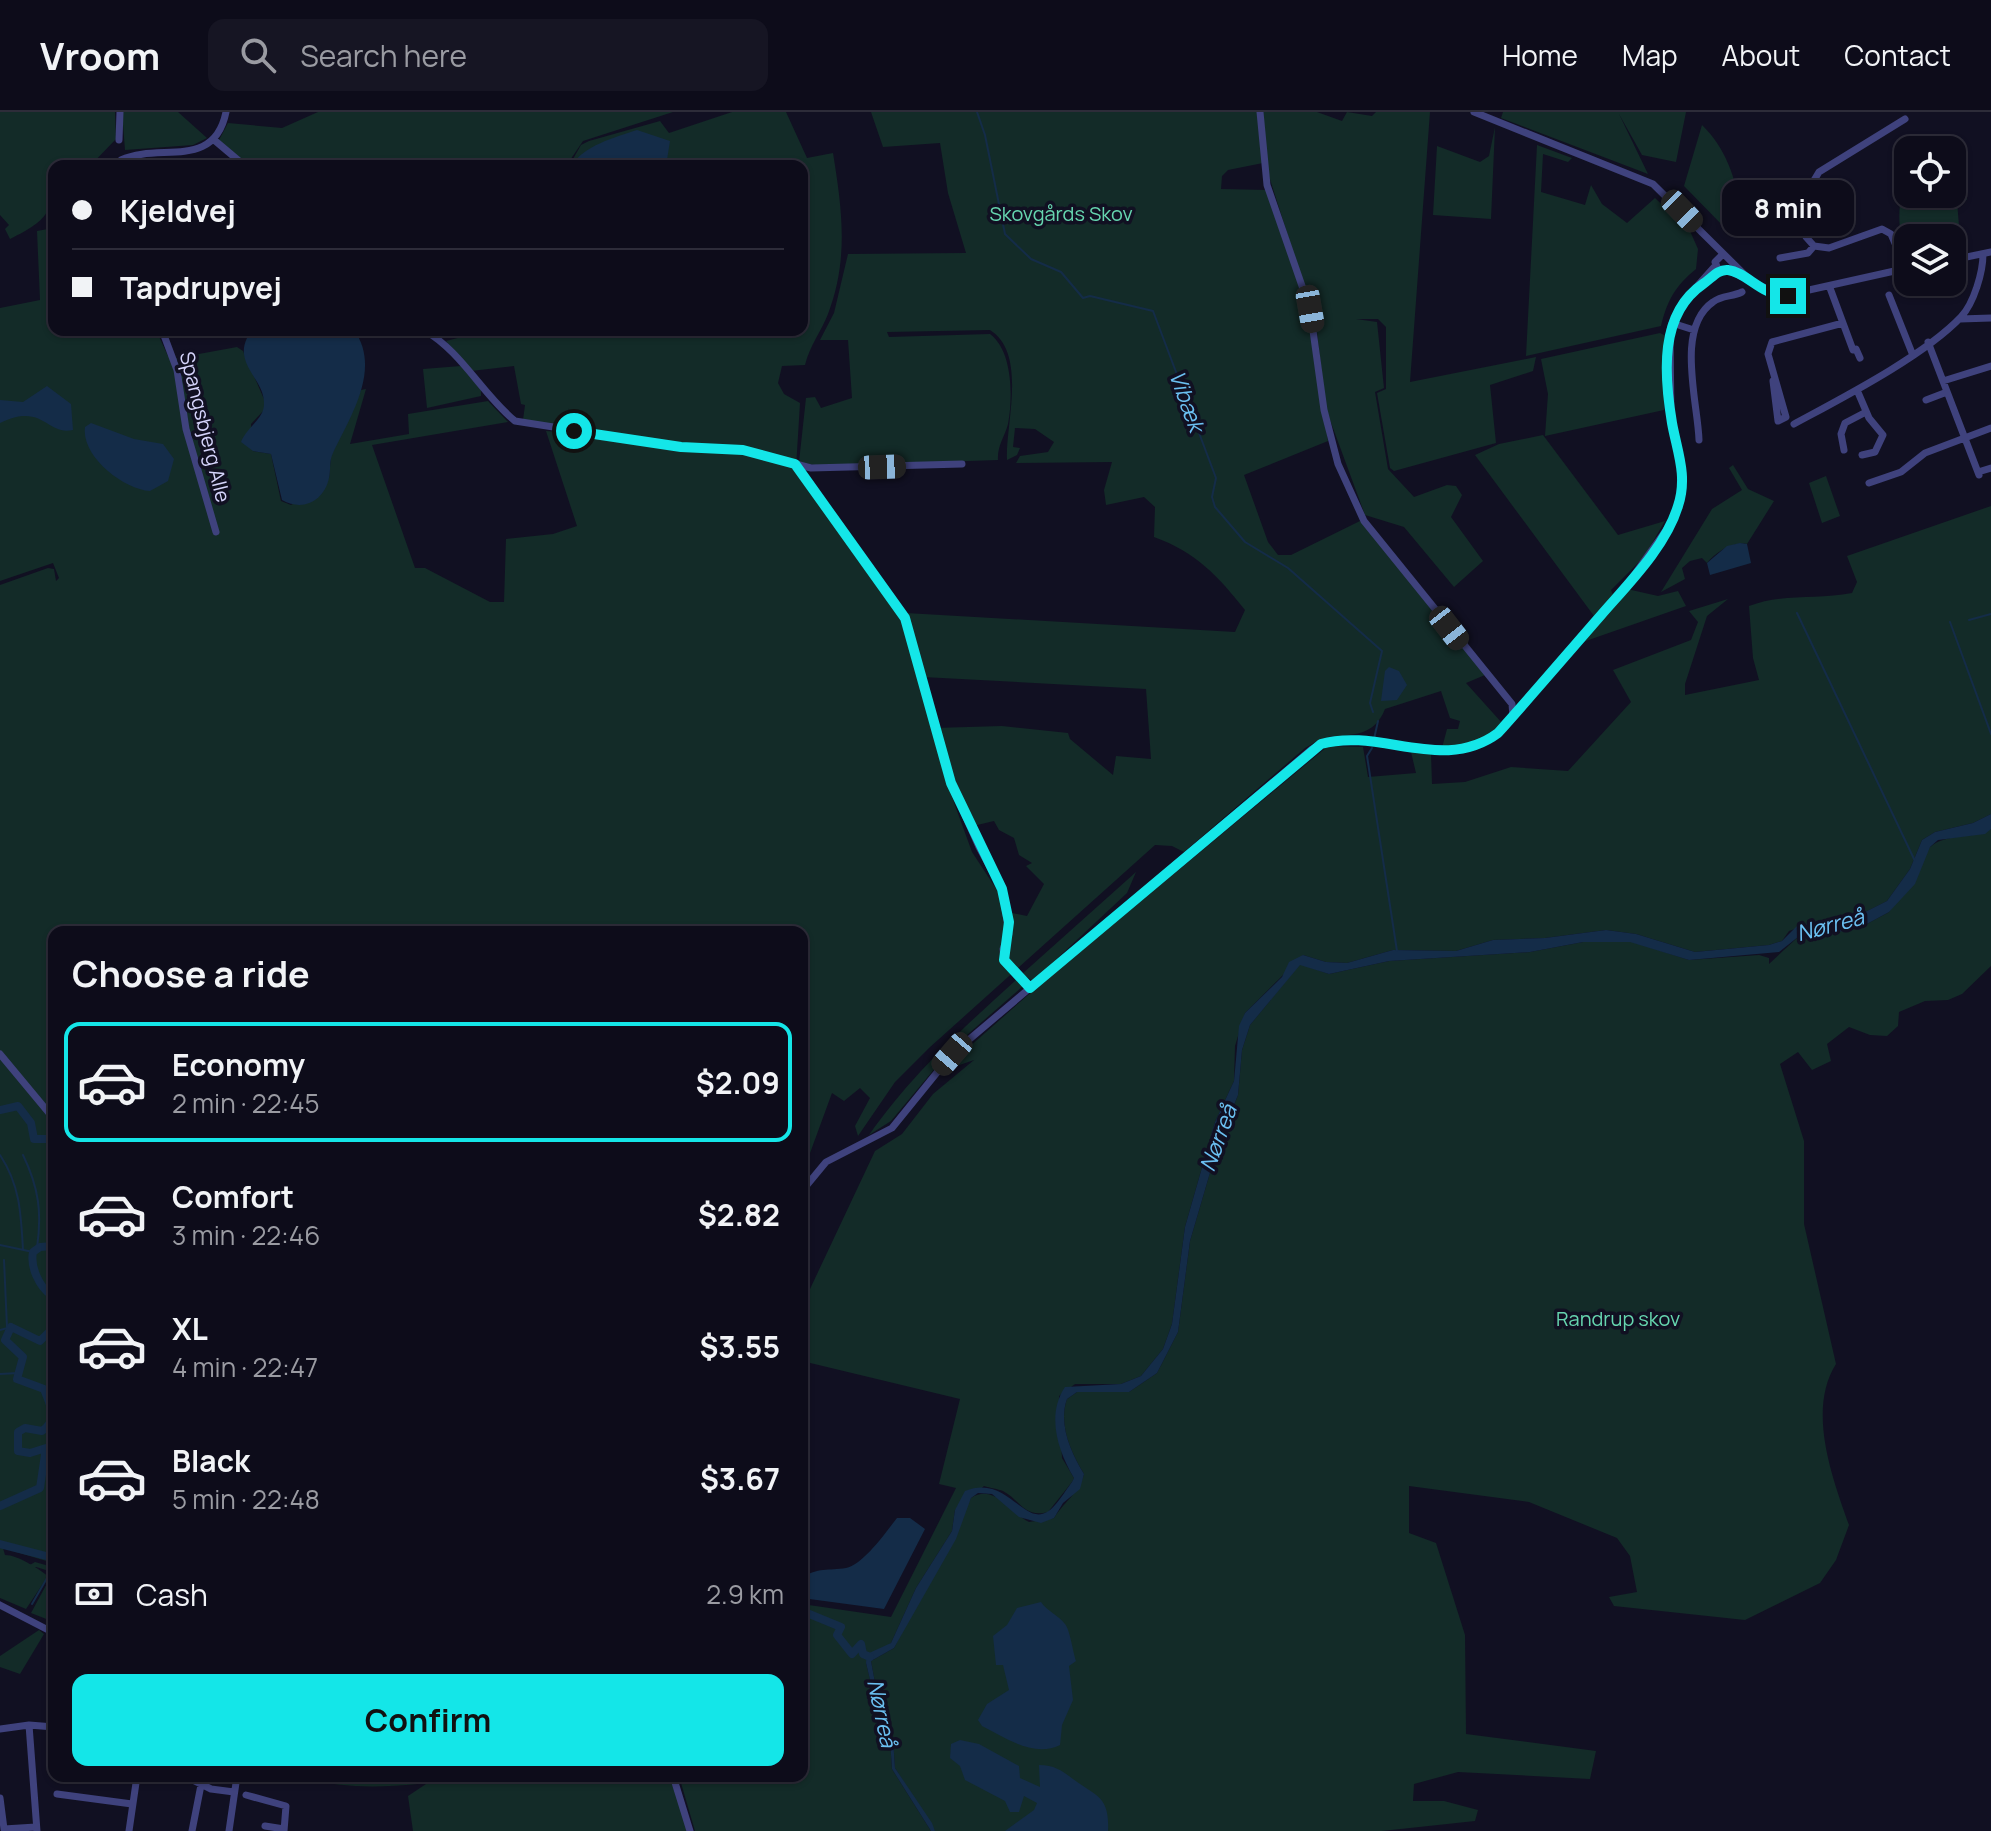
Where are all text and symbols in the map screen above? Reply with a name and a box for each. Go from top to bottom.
search box [208,19,768,91]
text: Vroom [40,29,160,81]
icon: search [236,33,280,77]
text: Search here [300,35,467,76]
text: Home [1502,36,1578,74]
text: Map [1622,36,1678,74]
text: About [1722,36,1800,74]
text: Contact [1844,36,1951,74]
map controls [1894,136,1966,296]
button: locate [1894,136,1966,208]
callout: 8 min [1722,180,1854,236]
car [1657,185,1707,237]
text: Kjeldvej [120,190,236,231]
text: 8 min [1754,190,1822,226]
park label: Skovgårds Skov [989,200,1133,227]
button: layers [1894,224,1966,296]
text: Tapdrupvej [120,267,282,308]
route end [1770,278,1806,314]
car [1294,283,1326,335]
street label: Spangsbjerg Alle [174,349,237,505]
water label: Vibæk [1162,366,1213,438]
route start [556,413,592,449]
car [858,454,906,480]
car [1425,602,1473,654]
water label: Nørreå [1793,901,1869,948]
text: Choose a ride [72,949,310,998]
car [927,1028,977,1080]
text: Economy [172,1044,305,1085]
icon: car [76,1046,148,1118]
text: $2.09 [696,1062,780,1103]
text: 2 min · 22:45 [172,1085,320,1121]
water label: Nørreå [1192,1099,1244,1175]
text: Comfort [172,1176,294,1217]
icon: car [76,1178,148,1250]
text: $2.82 [698,1194,780,1235]
text: 3 min · 22:46 [172,1217,320,1253]
park label: Randrup skov [1556,1305,1680,1332]
text: XL [172,1308,208,1349]
icon: car [76,1310,148,1382]
text: $3.55 [699,1326,780,1367]
text: 4 min · 22:47 [172,1349,318,1385]
text: Black [172,1440,250,1481]
icon: car [76,1442,148,1514]
text: $3.67 [700,1458,780,1499]
text: 5 min · 22:48 [172,1481,320,1517]
icon: cash [72,1572,116,1616]
text: Cash [136,1574,208,1615]
text: 2.9 km [706,1576,784,1612]
button: Confirm [72,1674,784,1766]
water label: Nørreå [860,1676,904,1751]

